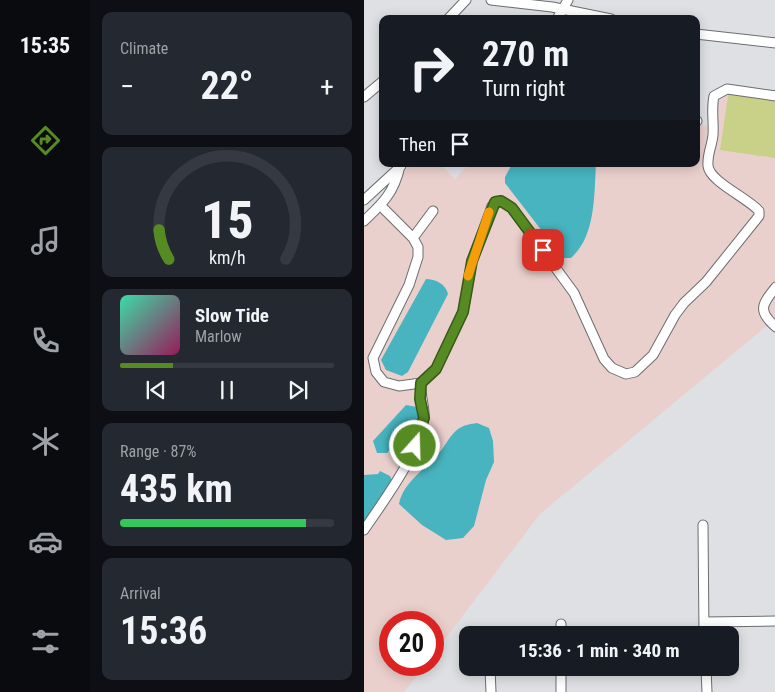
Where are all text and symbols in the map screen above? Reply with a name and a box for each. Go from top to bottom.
text: 15:35 [20,33,70,58]
text: 270 m [482,34,569,75]
icon: right [399,35,464,100]
text: Climate [120,39,168,58]
text: 22° [200,64,254,108]
text: − [120,70,134,103]
text: + [320,70,334,103]
text: Turn right [482,76,565,101]
icon: directions [28,123,63,158]
icon: arrive [446,130,474,158]
text: Then [399,133,436,156]
text: 15 [201,190,253,251]
icon: music [28,223,63,258]
pin [522,229,564,271]
icon: arrive [529,236,557,264]
text: km/h [209,247,245,268]
text: Slow Tide [195,304,269,327]
icon: phone [28,323,63,358]
text: Marlow [195,327,242,346]
icon: previous [142,376,170,404]
icon: pause [213,376,241,404]
icon: next [284,376,312,404]
position arrow [388,419,440,471]
icon: climate [28,424,63,459]
text: Range · 87% [120,442,196,461]
text: 435 km [120,467,233,511]
icon: car [28,524,63,559]
text: Arrival [120,584,161,603]
text: 15:36 [120,609,207,653]
speed limit sign: 20 [379,611,444,676]
icon: filters [28,624,63,659]
text: 15:36 · 1 min · 340 m [518,639,680,662]

